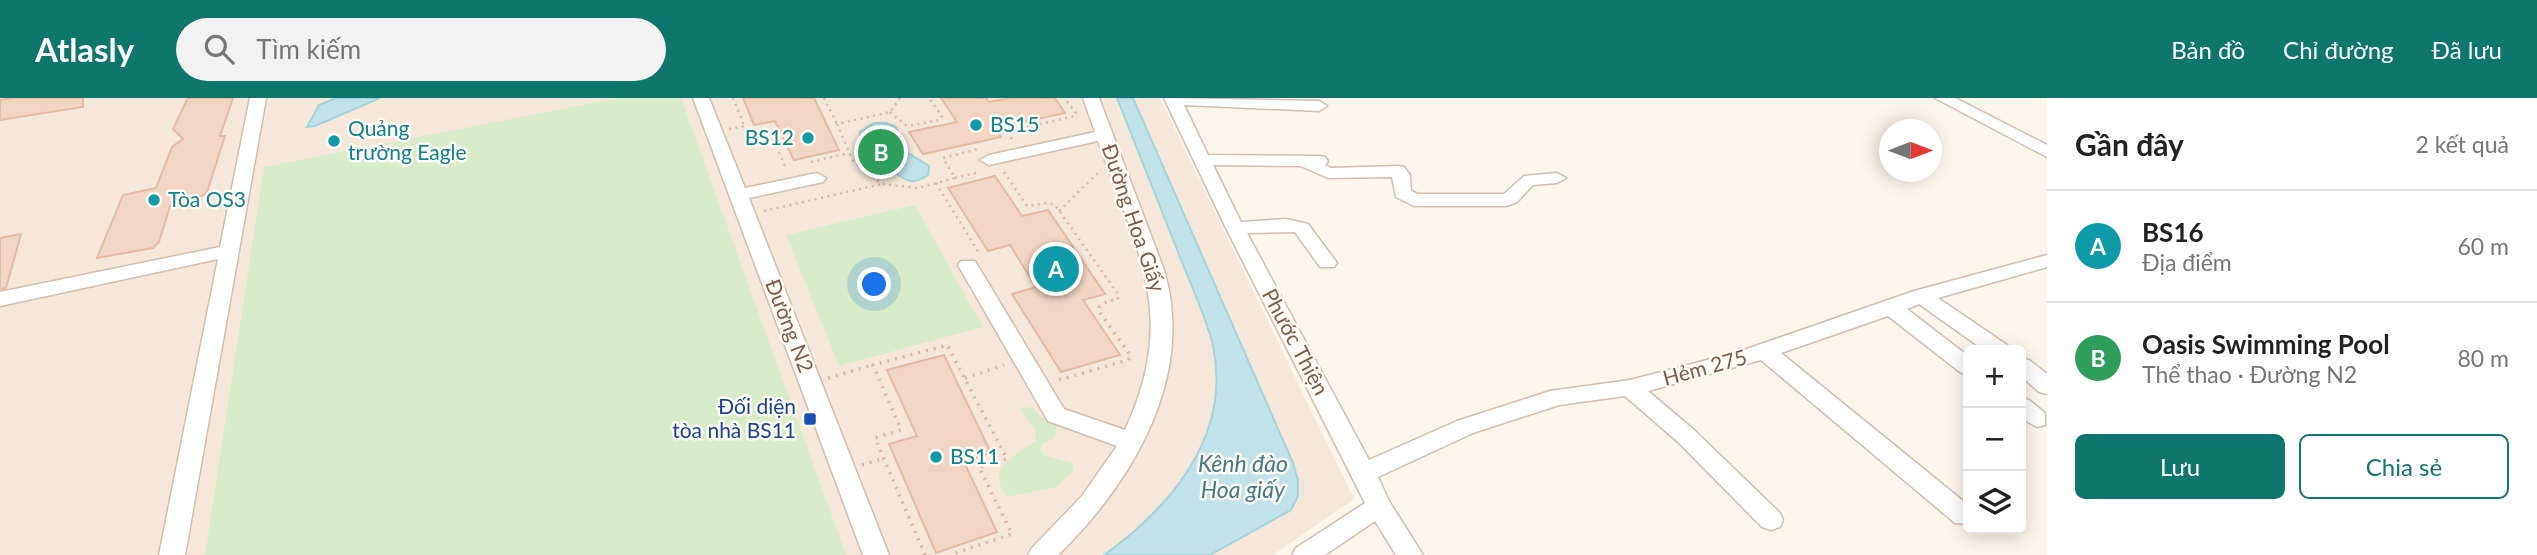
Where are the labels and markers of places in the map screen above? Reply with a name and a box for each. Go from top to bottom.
place label: BS15 [990,111,1039,136]
place label: Quảng trường Eagle [348,115,467,164]
marker: BS15 [968,117,984,133]
place label: BS12 [745,124,794,149]
pin: B [858,126,904,178]
marker: BS12 [800,130,816,146]
marker: Quảng trường Eagle [326,133,342,149]
place label: Tòa OS3 [168,186,246,211]
marker: Tòa OS3 [146,192,162,208]
pin: A [1033,243,1079,295]
place label: Đối diện tòa nhà BS11 [672,393,796,442]
marker: Đối diện tòa nhà BS11 [802,411,818,427]
place label: BS11 [950,443,999,468]
marker: BS11 [928,449,944,465]

